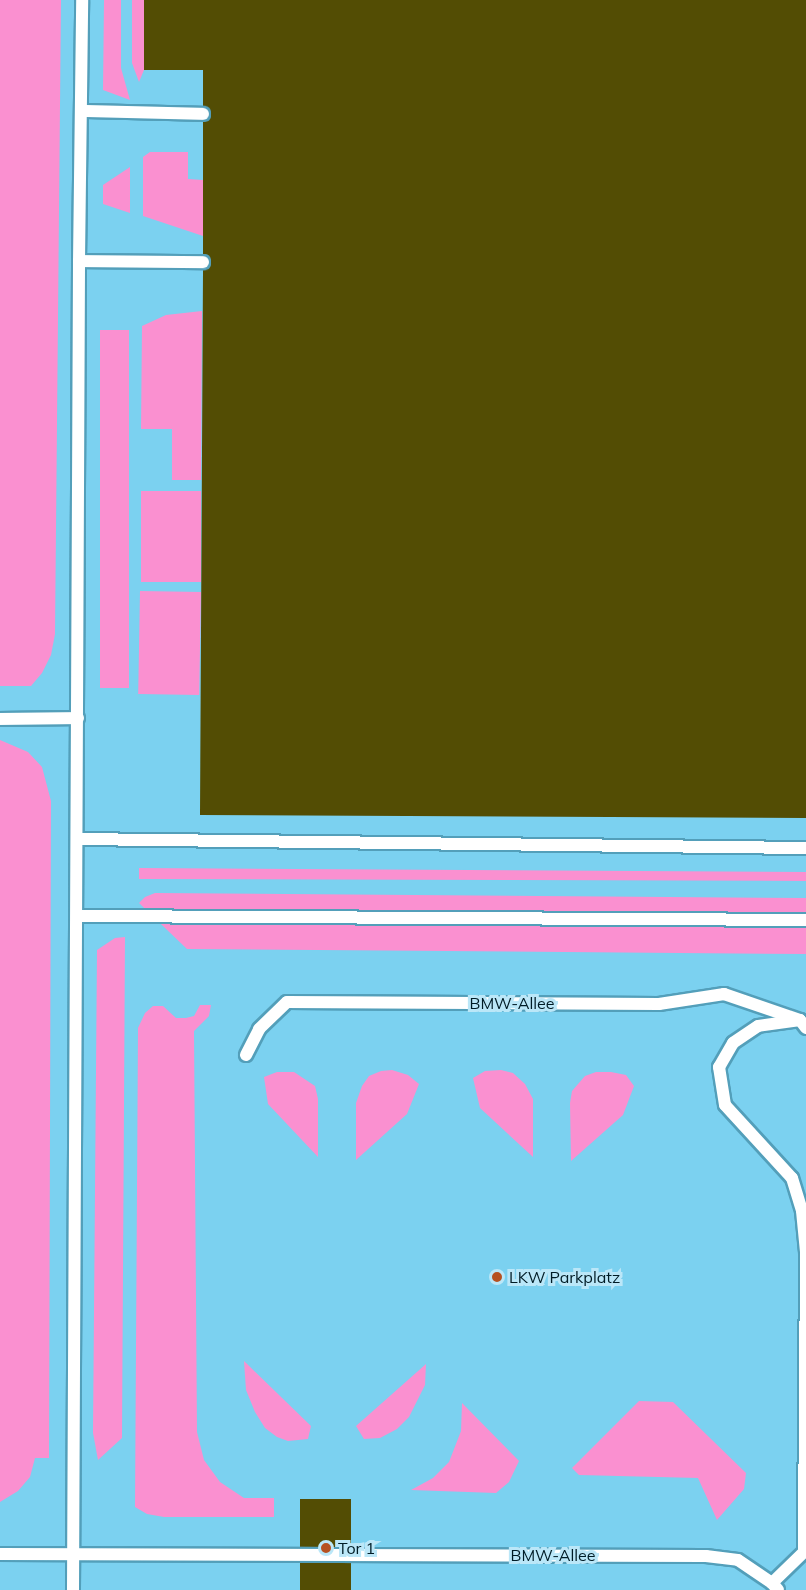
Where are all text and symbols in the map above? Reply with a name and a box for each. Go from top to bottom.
street label: BMW-Allee [470,993,554,1013]
place label: LKW Parkplatz [509,1267,620,1287]
marker: LKW Parkplatz [490,1270,504,1284]
place label: Tor 1 [338,1538,375,1558]
marker: Tor 1 [319,1541,333,1555]
street label: BMW-Allee [511,1545,595,1565]

